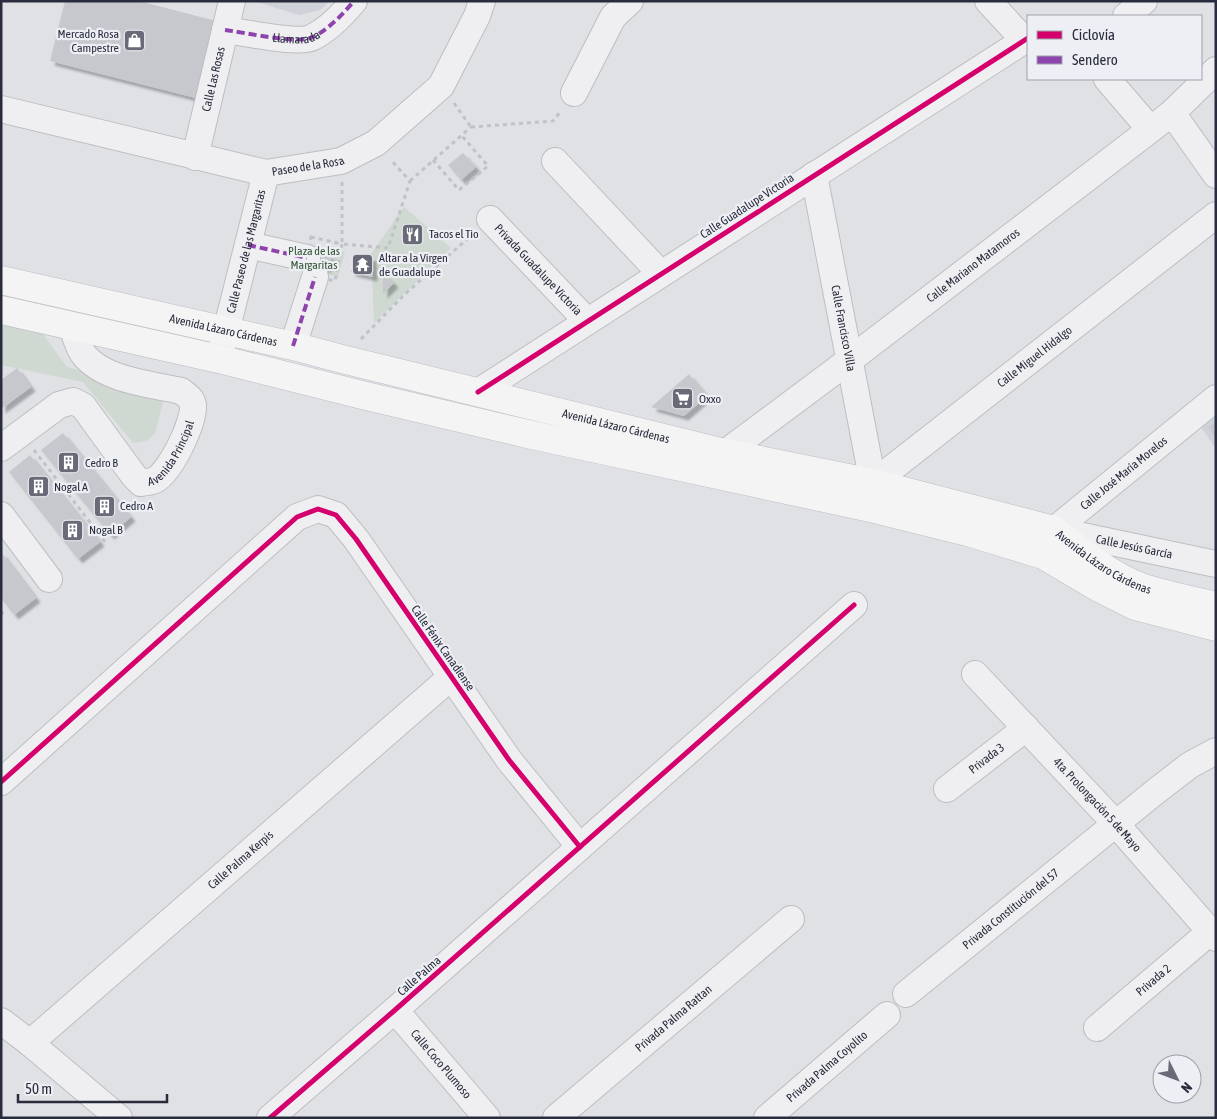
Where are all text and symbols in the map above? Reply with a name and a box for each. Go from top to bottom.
legend [1027,15,1202,80]
text: Ciclovía [1072,26,1115,43]
place label: Mercado Rosa Campestre [58,27,119,55]
street label: Llamarada [272,28,322,47]
shop icon: Mercado Rosa Campestre [123,29,147,53]
street label: Calle Las Rosas [199,45,228,113]
text: Sendero [1072,51,1118,68]
street label: Paseo de la Rosa [271,153,347,179]
street label: Calle Guadalupe Victoria [697,170,797,242]
street label: Calle Paseo de las Margaritas [224,188,269,315]
street label: Privada Guadalupe Victoria [492,221,585,318]
restaurant icon: Tacos el Tio [401,222,425,246]
street label: Calle Mariano Matamoros [924,225,1022,306]
place label: Tacos el Tio [429,227,479,241]
park label: Plaza de las Margaritas [288,244,340,272]
place label: Altar a la Virgen de Guadalupe [379,251,448,279]
temple icon: Altar a la Virgen de Guadalupe [351,253,375,277]
street label: Calle Francisco Villa [828,284,858,373]
street label: Avenida Lázaro Cárdenas [168,311,279,349]
street label: Calle Miguel Hidalgo [994,323,1075,390]
supermarket icon: Oxxo [671,387,695,411]
place label: Oxxo [699,392,722,406]
street label: Avenida Lázaro Cárdenas [561,406,671,446]
street label: Avenida Principal [146,418,197,489]
street label: Calle José María Morelos [1077,434,1170,513]
building icon: Cedro B [57,451,81,475]
place label: Cedro B [85,456,118,470]
building icon: Nogal A [26,475,50,499]
place label: Nogal A [54,480,88,494]
building icon: Cedro A [92,494,116,518]
place label: Cedro A [120,499,153,513]
building icon: Nogal B [61,518,85,542]
place label: Nogal B [89,523,123,537]
street label: Avenida Lázaro Cárdenas [1053,527,1153,597]
street label: Calle Jesús García [1095,532,1174,562]
street label: Calle Fénix Canadiense [408,603,478,693]
street label: Privada 3 [966,740,1007,777]
street label: 4ta. Prolongación 5 de Mayo [1050,755,1144,855]
street label: Calle Palma Kerpis [205,828,276,892]
street label: Privada Constitución del 57 [960,866,1062,952]
street label: Calle Palma [394,953,444,999]
street label: Privada 2 [1133,961,1174,999]
street label: Privada Palma Rattan [632,982,715,1055]
street label: Calle Coco Plumoso [408,1027,475,1102]
street label: Privada Palma Coyolito [784,1028,871,1105]
north arrow [1152,1054,1202,1104]
scale bar [18,1072,166,1104]
text: N [1178,1079,1195,1096]
text: 50 m [25,1080,52,1097]

